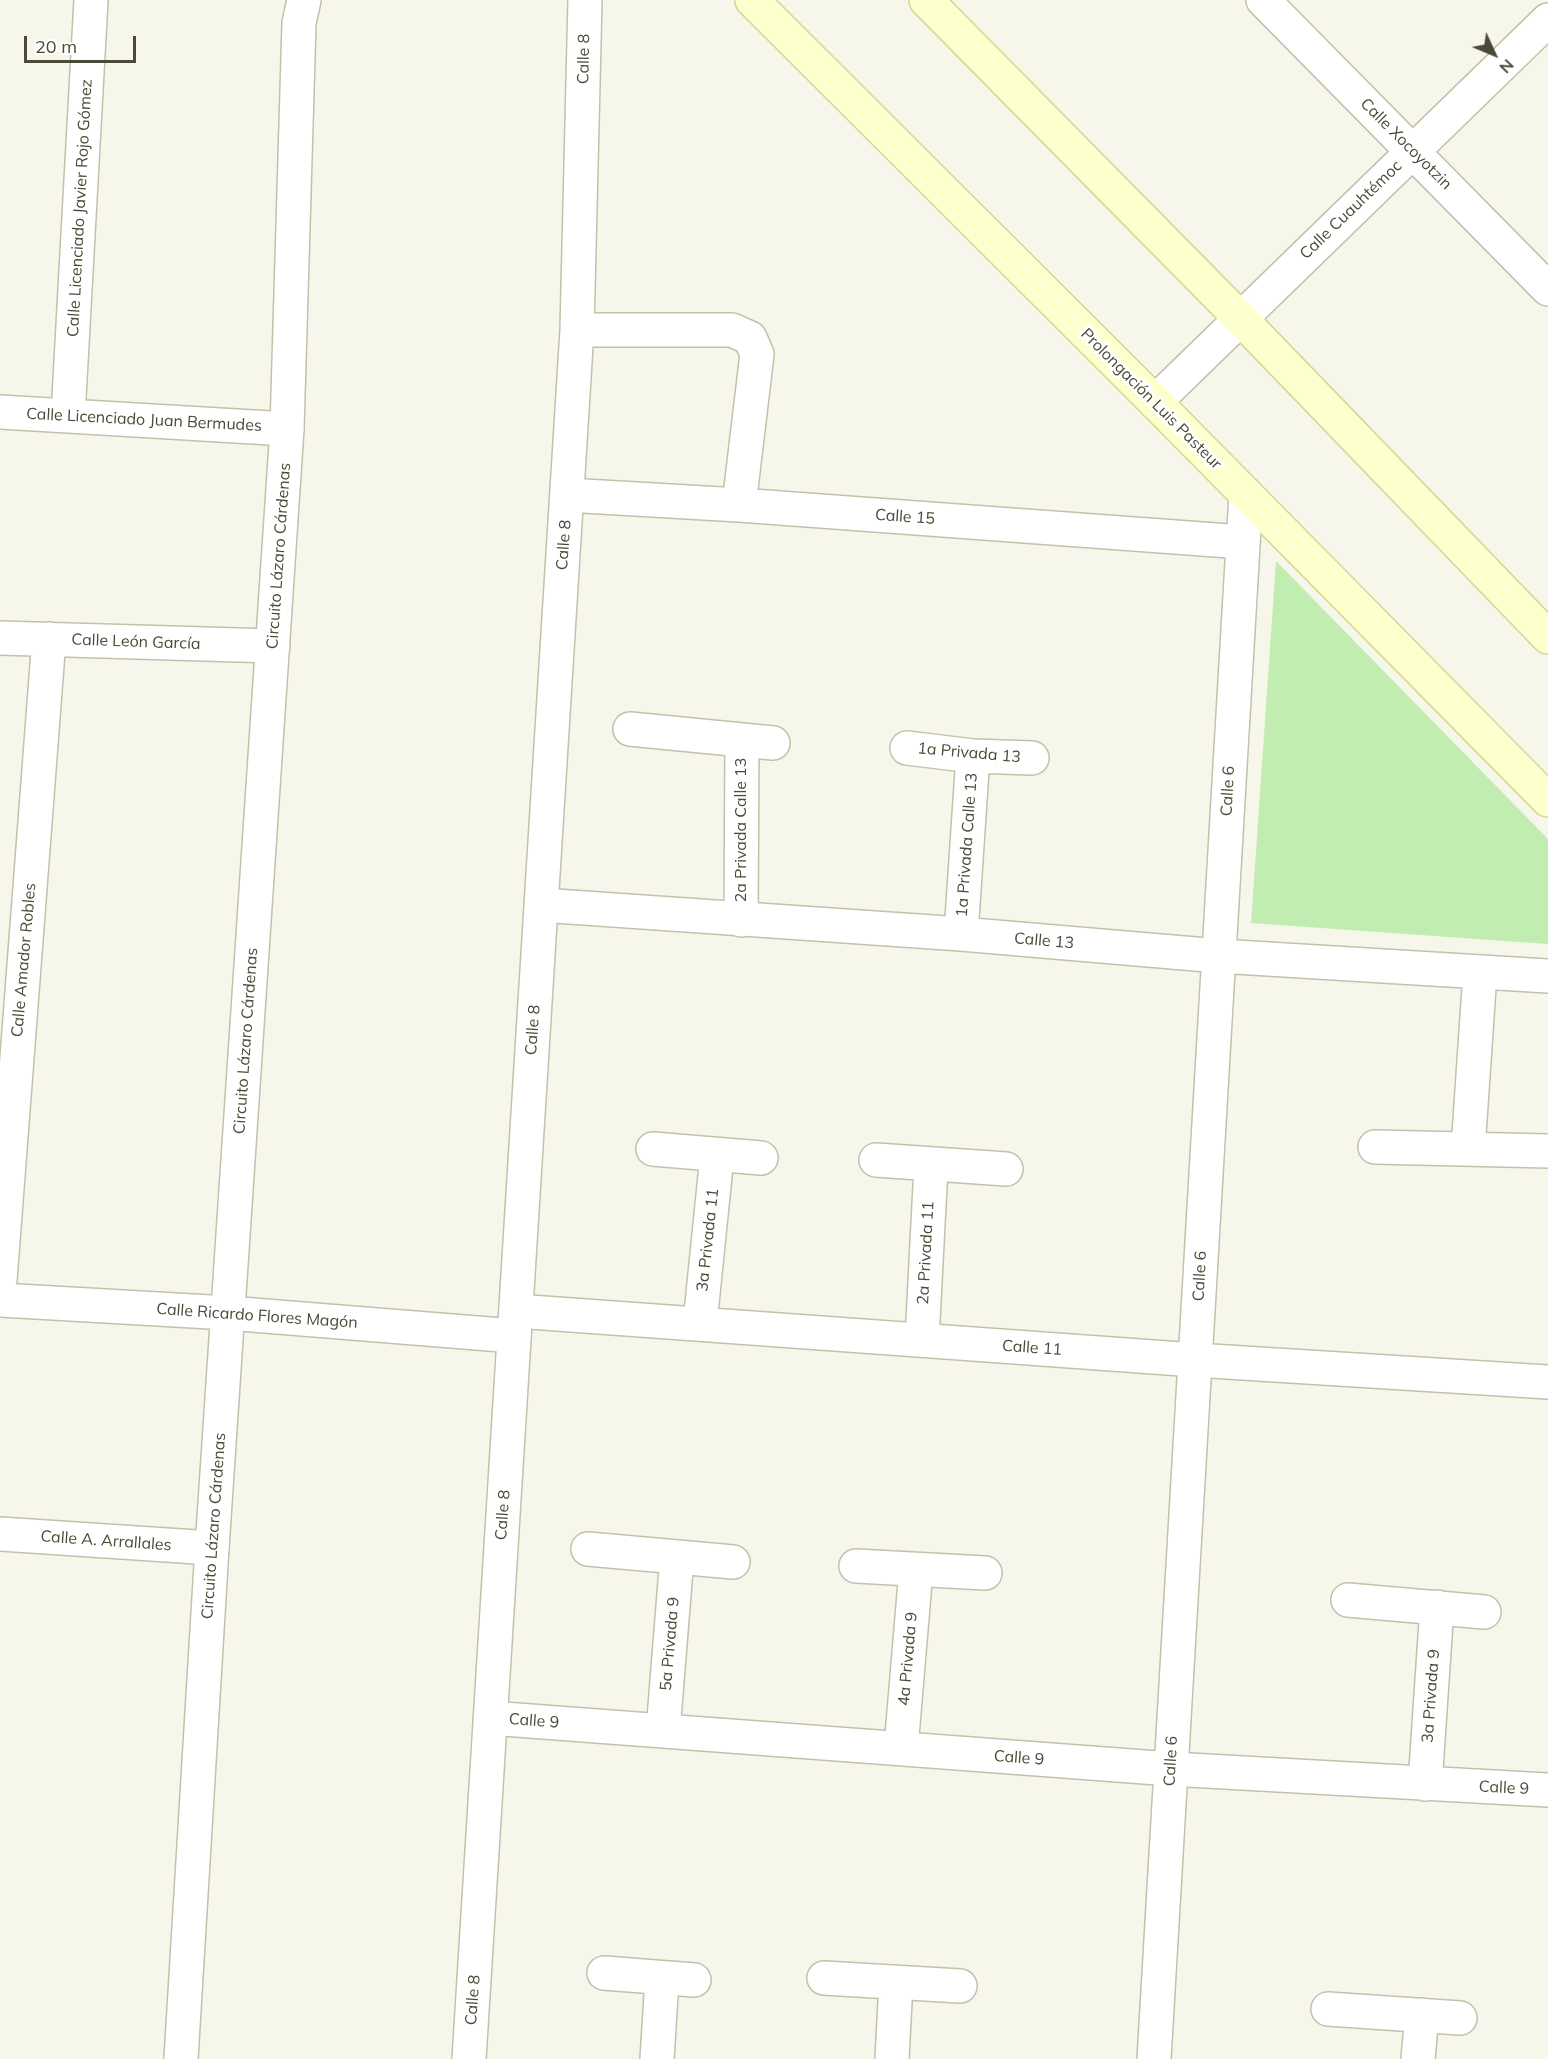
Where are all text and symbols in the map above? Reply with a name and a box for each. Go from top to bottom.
scale bar [27,24,140,62]
north arrow [1464,24,1524,84]
street label: Calle 8 [574,34,594,84]
text: 20 m [35,35,77,58]
text: N [1496,55,1518,78]
street label: Calle Licenciado Javier Rojo Gómez [64,79,96,337]
street label: Calle Xocoyotzin [1356,94,1456,194]
street label: Calle Cuauhtémoc [1296,156,1406,264]
street label: Prolongación Luis Pasteur [1076,324,1226,474]
street label: Calle Licenciado Juan Bermudes [26,404,262,436]
street label: Circuito Lázaro Cárdenas [263,462,295,650]
street label: Calle 15 [874,505,936,529]
street label: Calle 8 [553,519,575,571]
street label: Calle León García [71,630,201,654]
street label: 1a Privada 13 [916,739,1022,767]
street label: 2a Privada Calle 13 [731,758,751,902]
street label: Calle 6 [1217,765,1239,817]
street label: 1a Privada Calle 13 [952,772,982,918]
street label: Calle Amador Robles [8,882,40,1038]
street label: Calle 13 [1013,929,1075,953]
street label: Circuito Lázaro Cárdenas [230,947,262,1135]
street label: Calle 8 [522,1004,544,1056]
street label: 3a Privada 11 [693,1187,723,1293]
street label: 2a Privada 11 [914,1201,938,1305]
street label: Calle 6 [1189,1250,1211,1302]
street label: Calle Ricardo Flores Magón [156,1299,358,1333]
street label: Calle 11 [1001,1336,1063,1360]
street label: Circuito Lázaro Cárdenas [198,1432,230,1620]
street label: Calle 8 [492,1489,514,1541]
street label: Calle A. Arrallales [40,1527,172,1555]
street label: 5a Privada 9 [656,1596,684,1692]
street label: 4a Privada 9 [894,1611,922,1707]
street label: 3a Privada 9 [1418,1648,1444,1744]
street label: Calle 9 [508,1710,560,1732]
street label: Calle 6 [1160,1735,1182,1787]
street label: Calle 9 [993,1747,1045,1769]
street label: Calle 9 [1478,1777,1530,1799]
street label: Calle 8 [462,1974,484,2026]

